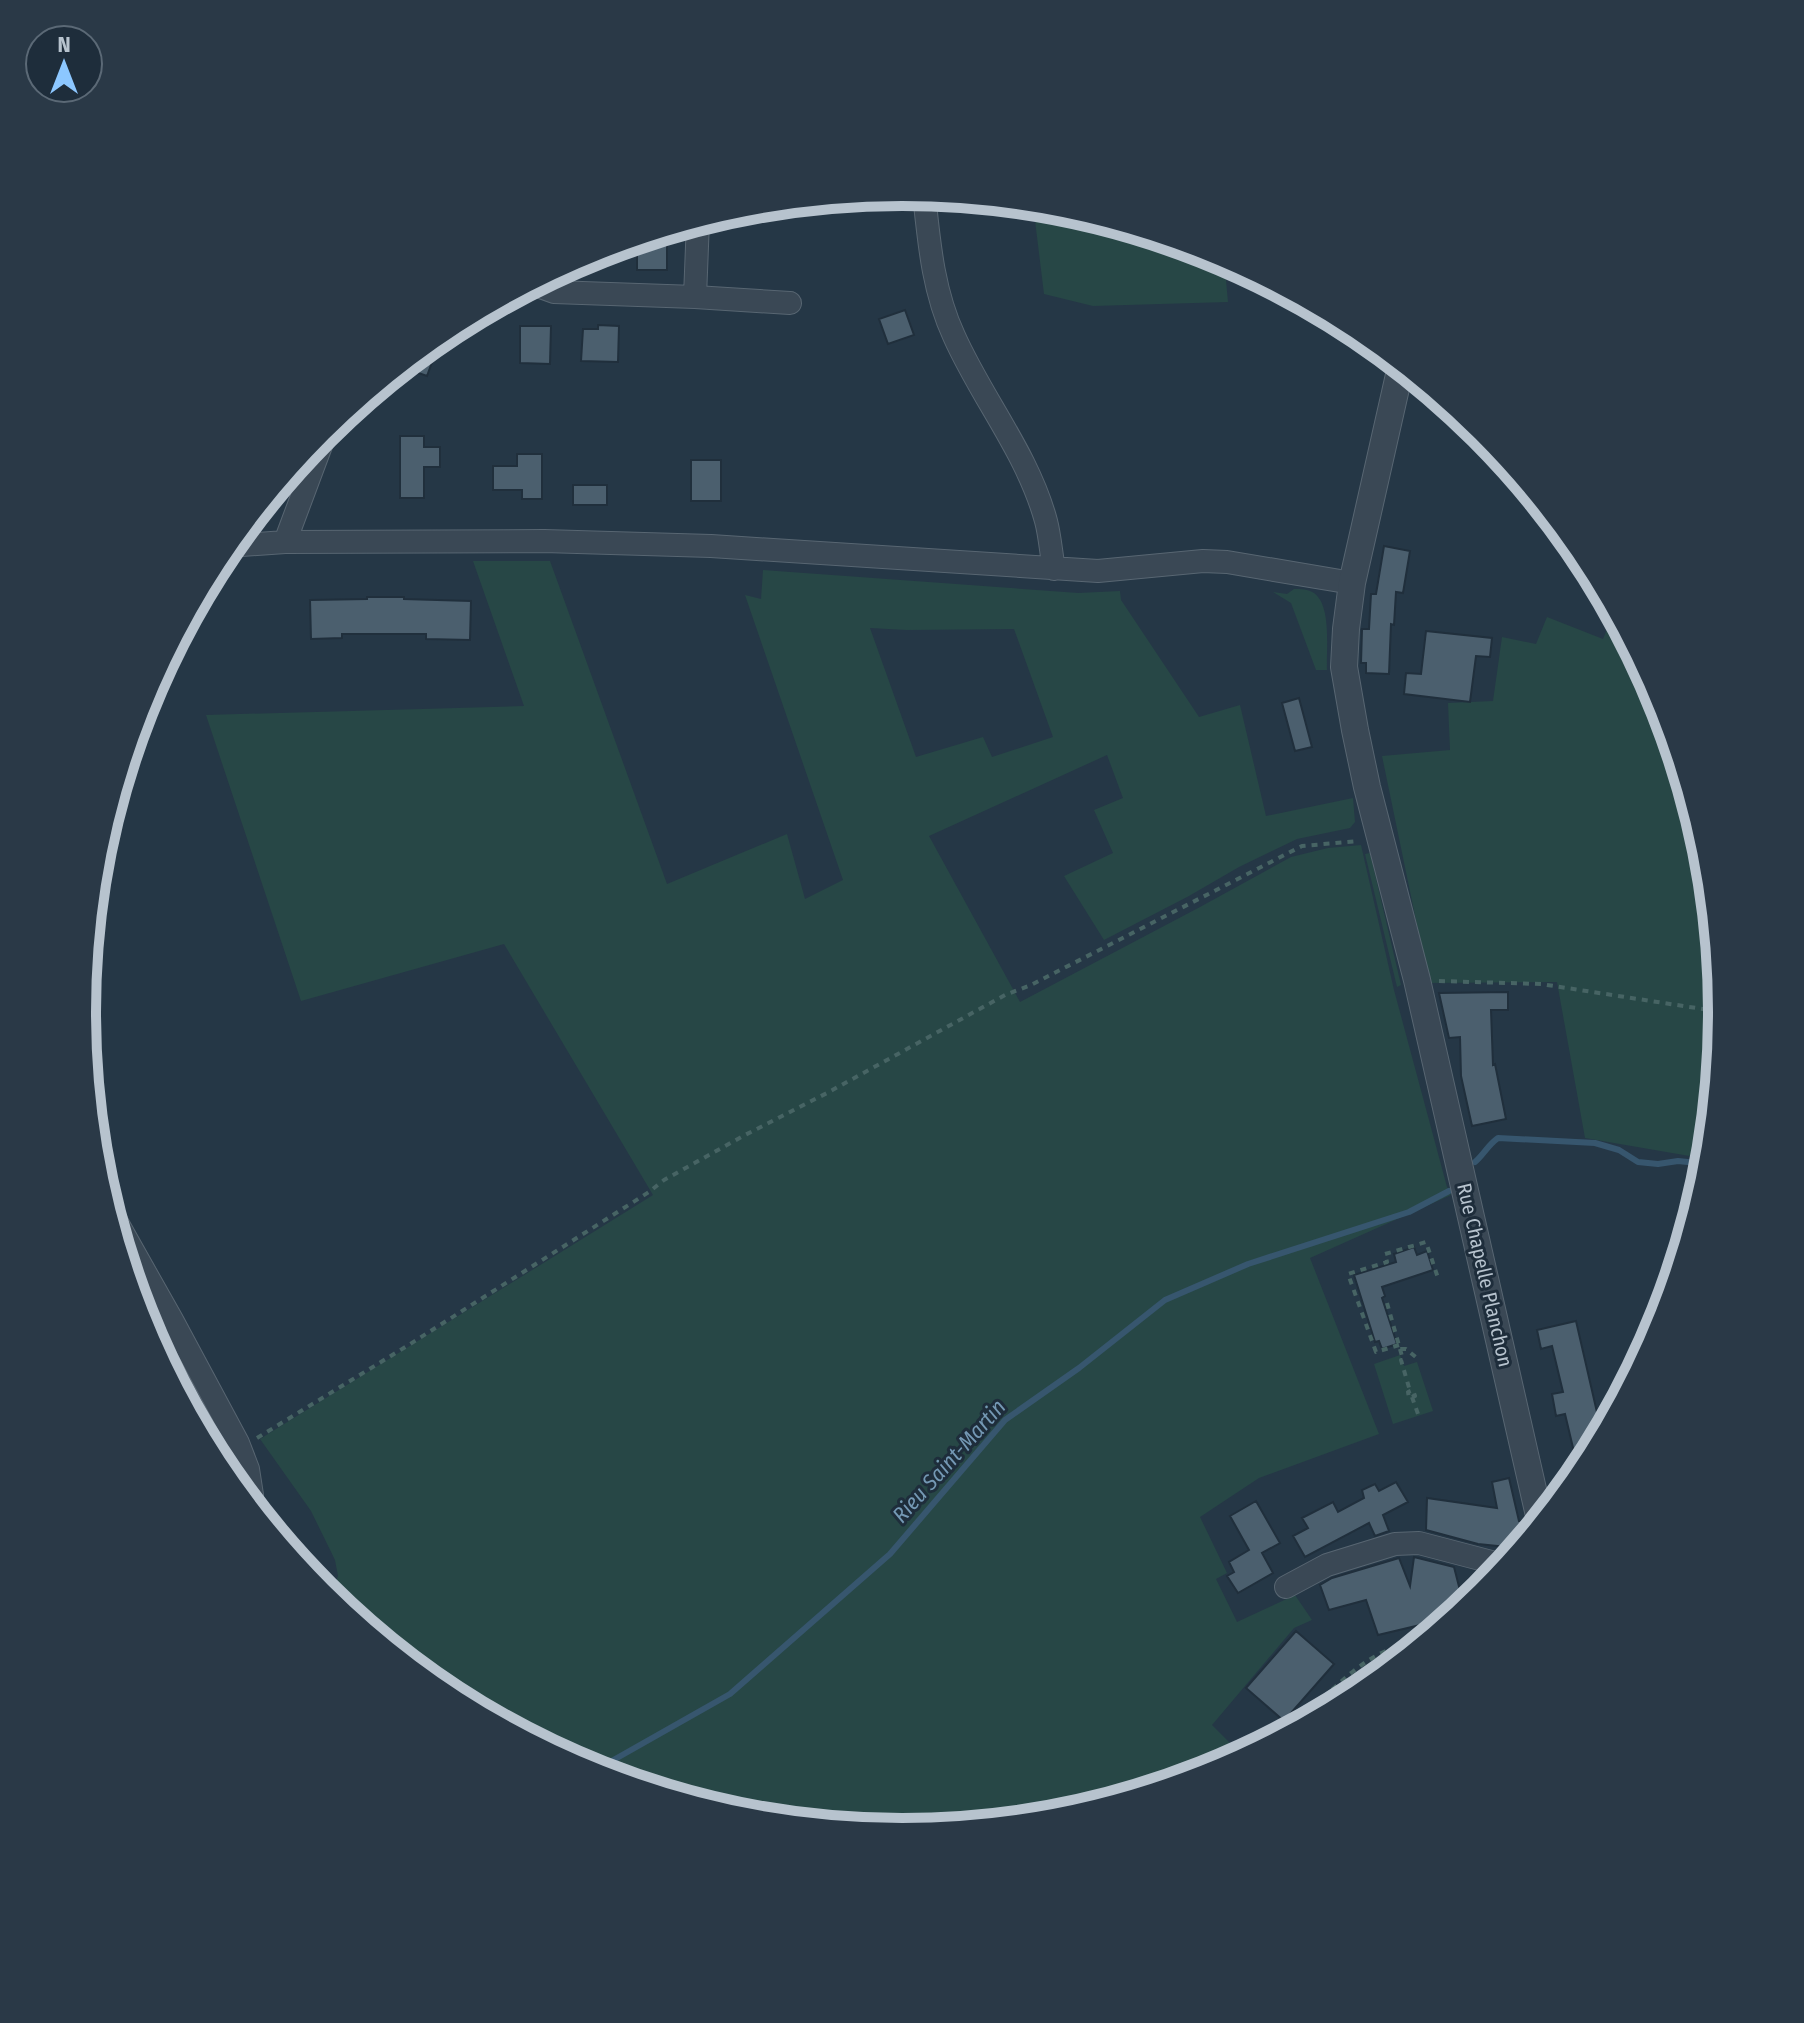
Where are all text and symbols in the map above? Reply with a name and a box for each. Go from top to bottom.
north arrow [24,24,104,104]
text: N [57,31,71,58]
street label: Rue Chapelle Planchon [1452,1181,1518,1369]
water label: Rieu Saint-Martin [887,1394,1011,1528]

